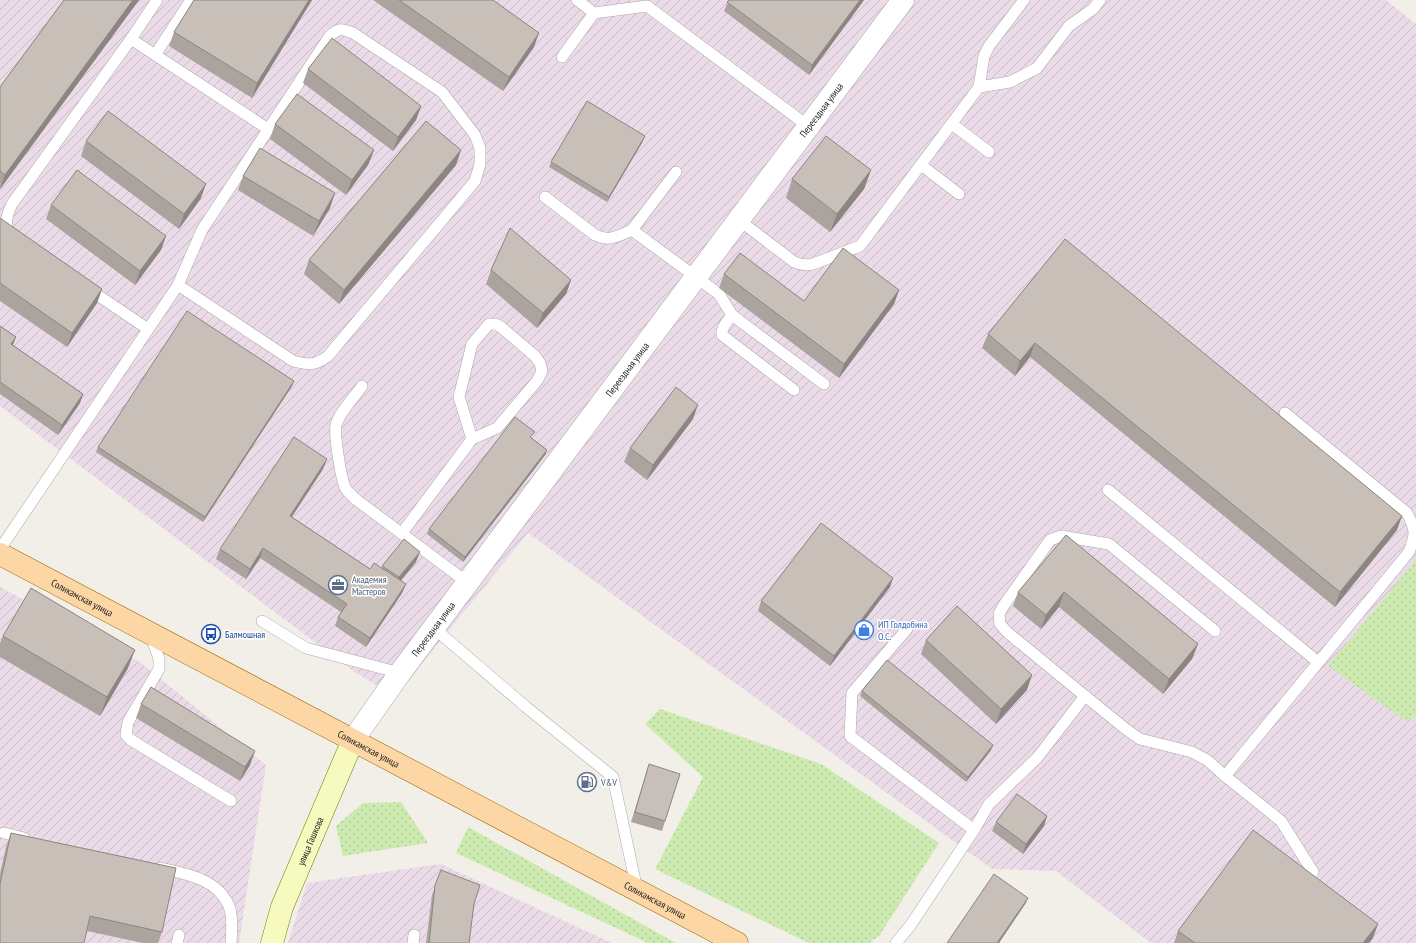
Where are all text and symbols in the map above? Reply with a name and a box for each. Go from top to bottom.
street label: Переездная улица [796,80,846,140]
street label: Переездная улица [602,339,652,399]
place label: Академия Мастеров [352,573,387,598]
office icon: Академия Мастеров [327,574,349,596]
street label: Соликамская улица [49,576,115,619]
street label: Переездная улица [408,599,458,659]
place label: ИП Голдобина О.С. [878,618,928,643]
shop icon: ИП Голдобина О.С. [853,619,875,641]
bus stop icon: Балмошная [200,623,222,645]
place label: Балмошная [225,628,265,641]
street label: Соликамская улица [336,727,402,770]
fuel station icon: V&V [576,771,598,793]
place label: V&V [600,776,617,789]
street label: улица Гашкова [294,815,326,867]
street label: Соликамская улица [622,878,688,922]

